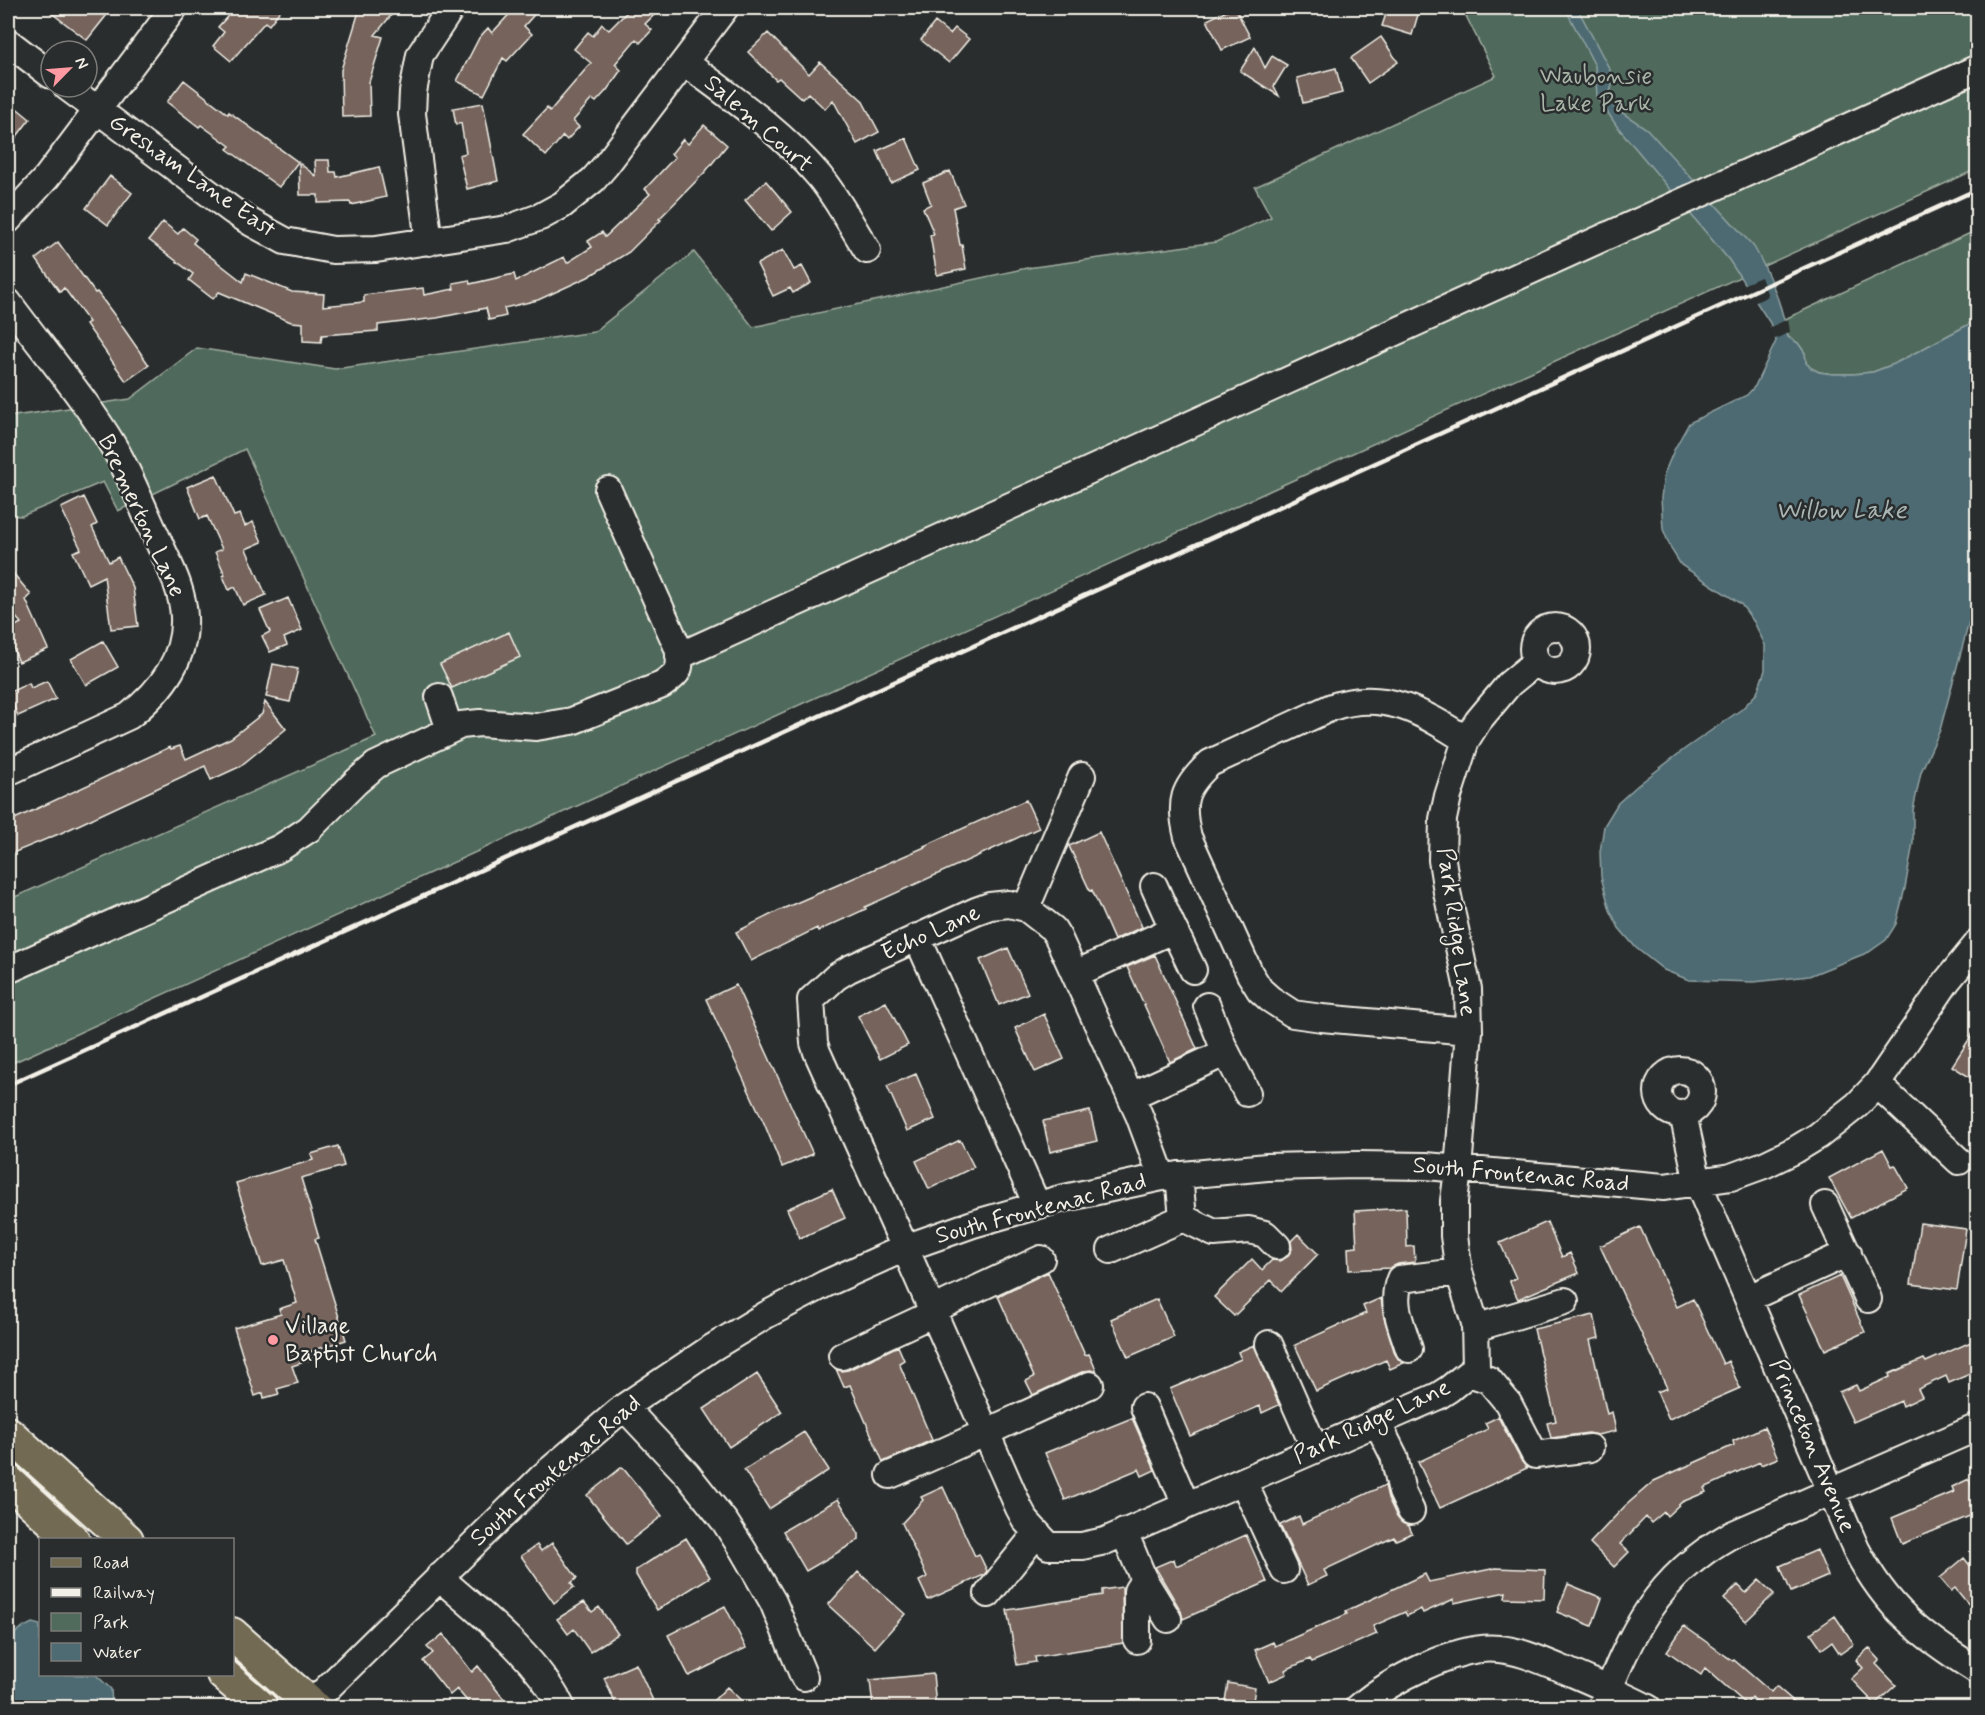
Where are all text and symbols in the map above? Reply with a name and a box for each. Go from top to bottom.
north arrow [39,39,99,99]
text: N [69,54,93,73]
park label: Waubonsie Lake Park [1540,61,1652,120]
street label: Salem Court [697,68,819,180]
street label: Gresham Lane East [102,107,282,245]
street label: Bremerton Lane [90,430,192,602]
water label: Willow Lake [1775,494,1908,528]
street label: Park Ridge Lane [1427,846,1483,1019]
street label: Echo Lane [877,897,985,969]
street label: South Frontenac Road [1412,1150,1630,1200]
street label: South Frontenac Road [932,1166,1150,1252]
place label: Village Baptist Church [285,1311,438,1370]
marker: Village Baptist Church [266,1333,280,1347]
street label: Princeton Avenue [1761,1354,1863,1538]
street label: Park Ridge Lane [1289,1372,1456,1474]
street label: South Frontenac Road [464,1388,648,1554]
legend [39,1538,234,1676]
text: Road [93,1551,129,1575]
text: Railway [93,1581,155,1605]
text: Park [93,1611,129,1635]
text: Water [93,1641,142,1665]

